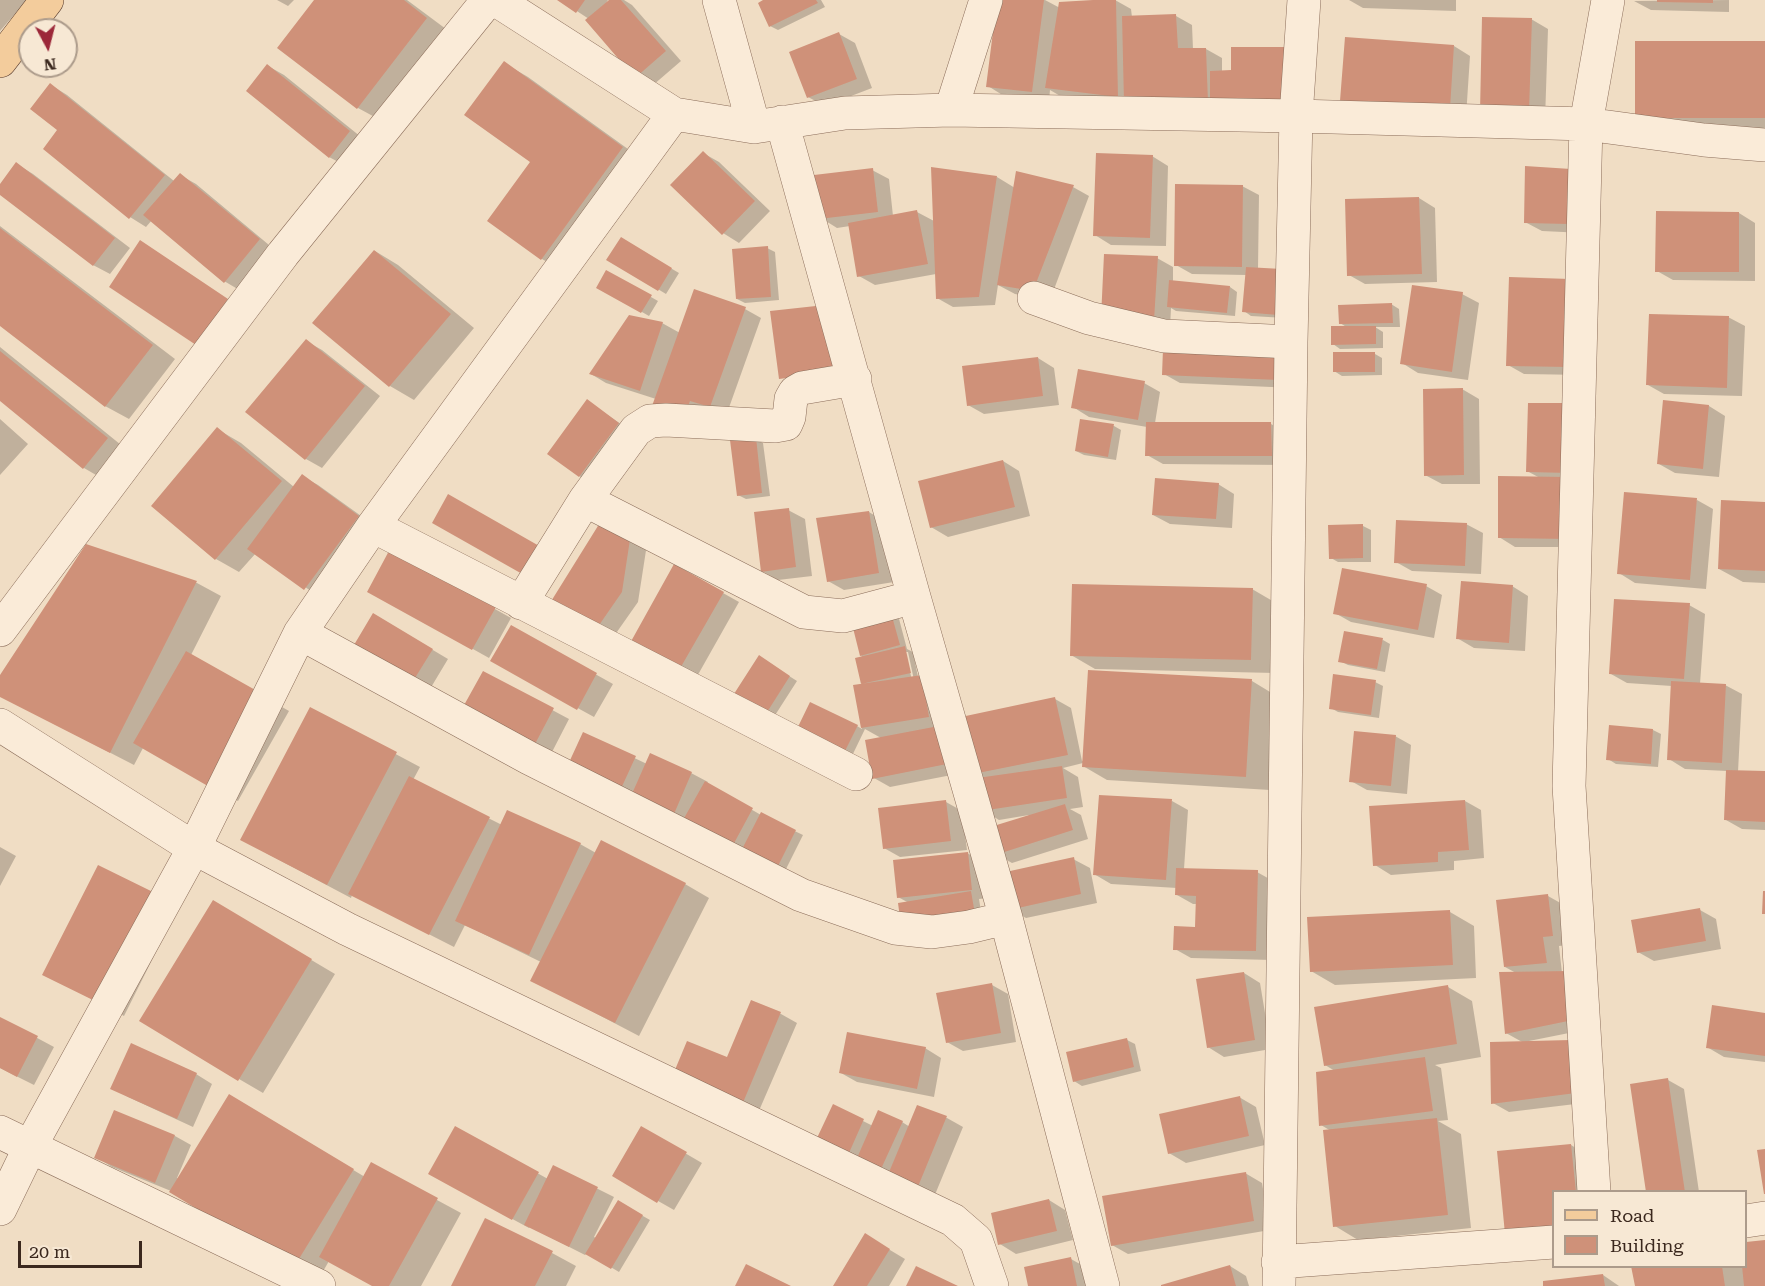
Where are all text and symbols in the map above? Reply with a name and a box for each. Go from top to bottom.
north arrow [18,18,78,78]
text: N [43,54,57,75]
legend [1552,1190,1747,1268]
text: Road [1610,1205,1654,1226]
scale bar [21,1229,146,1267]
text: Building [1610,1235,1684,1256]
text: 20 m [29,1241,70,1262]

